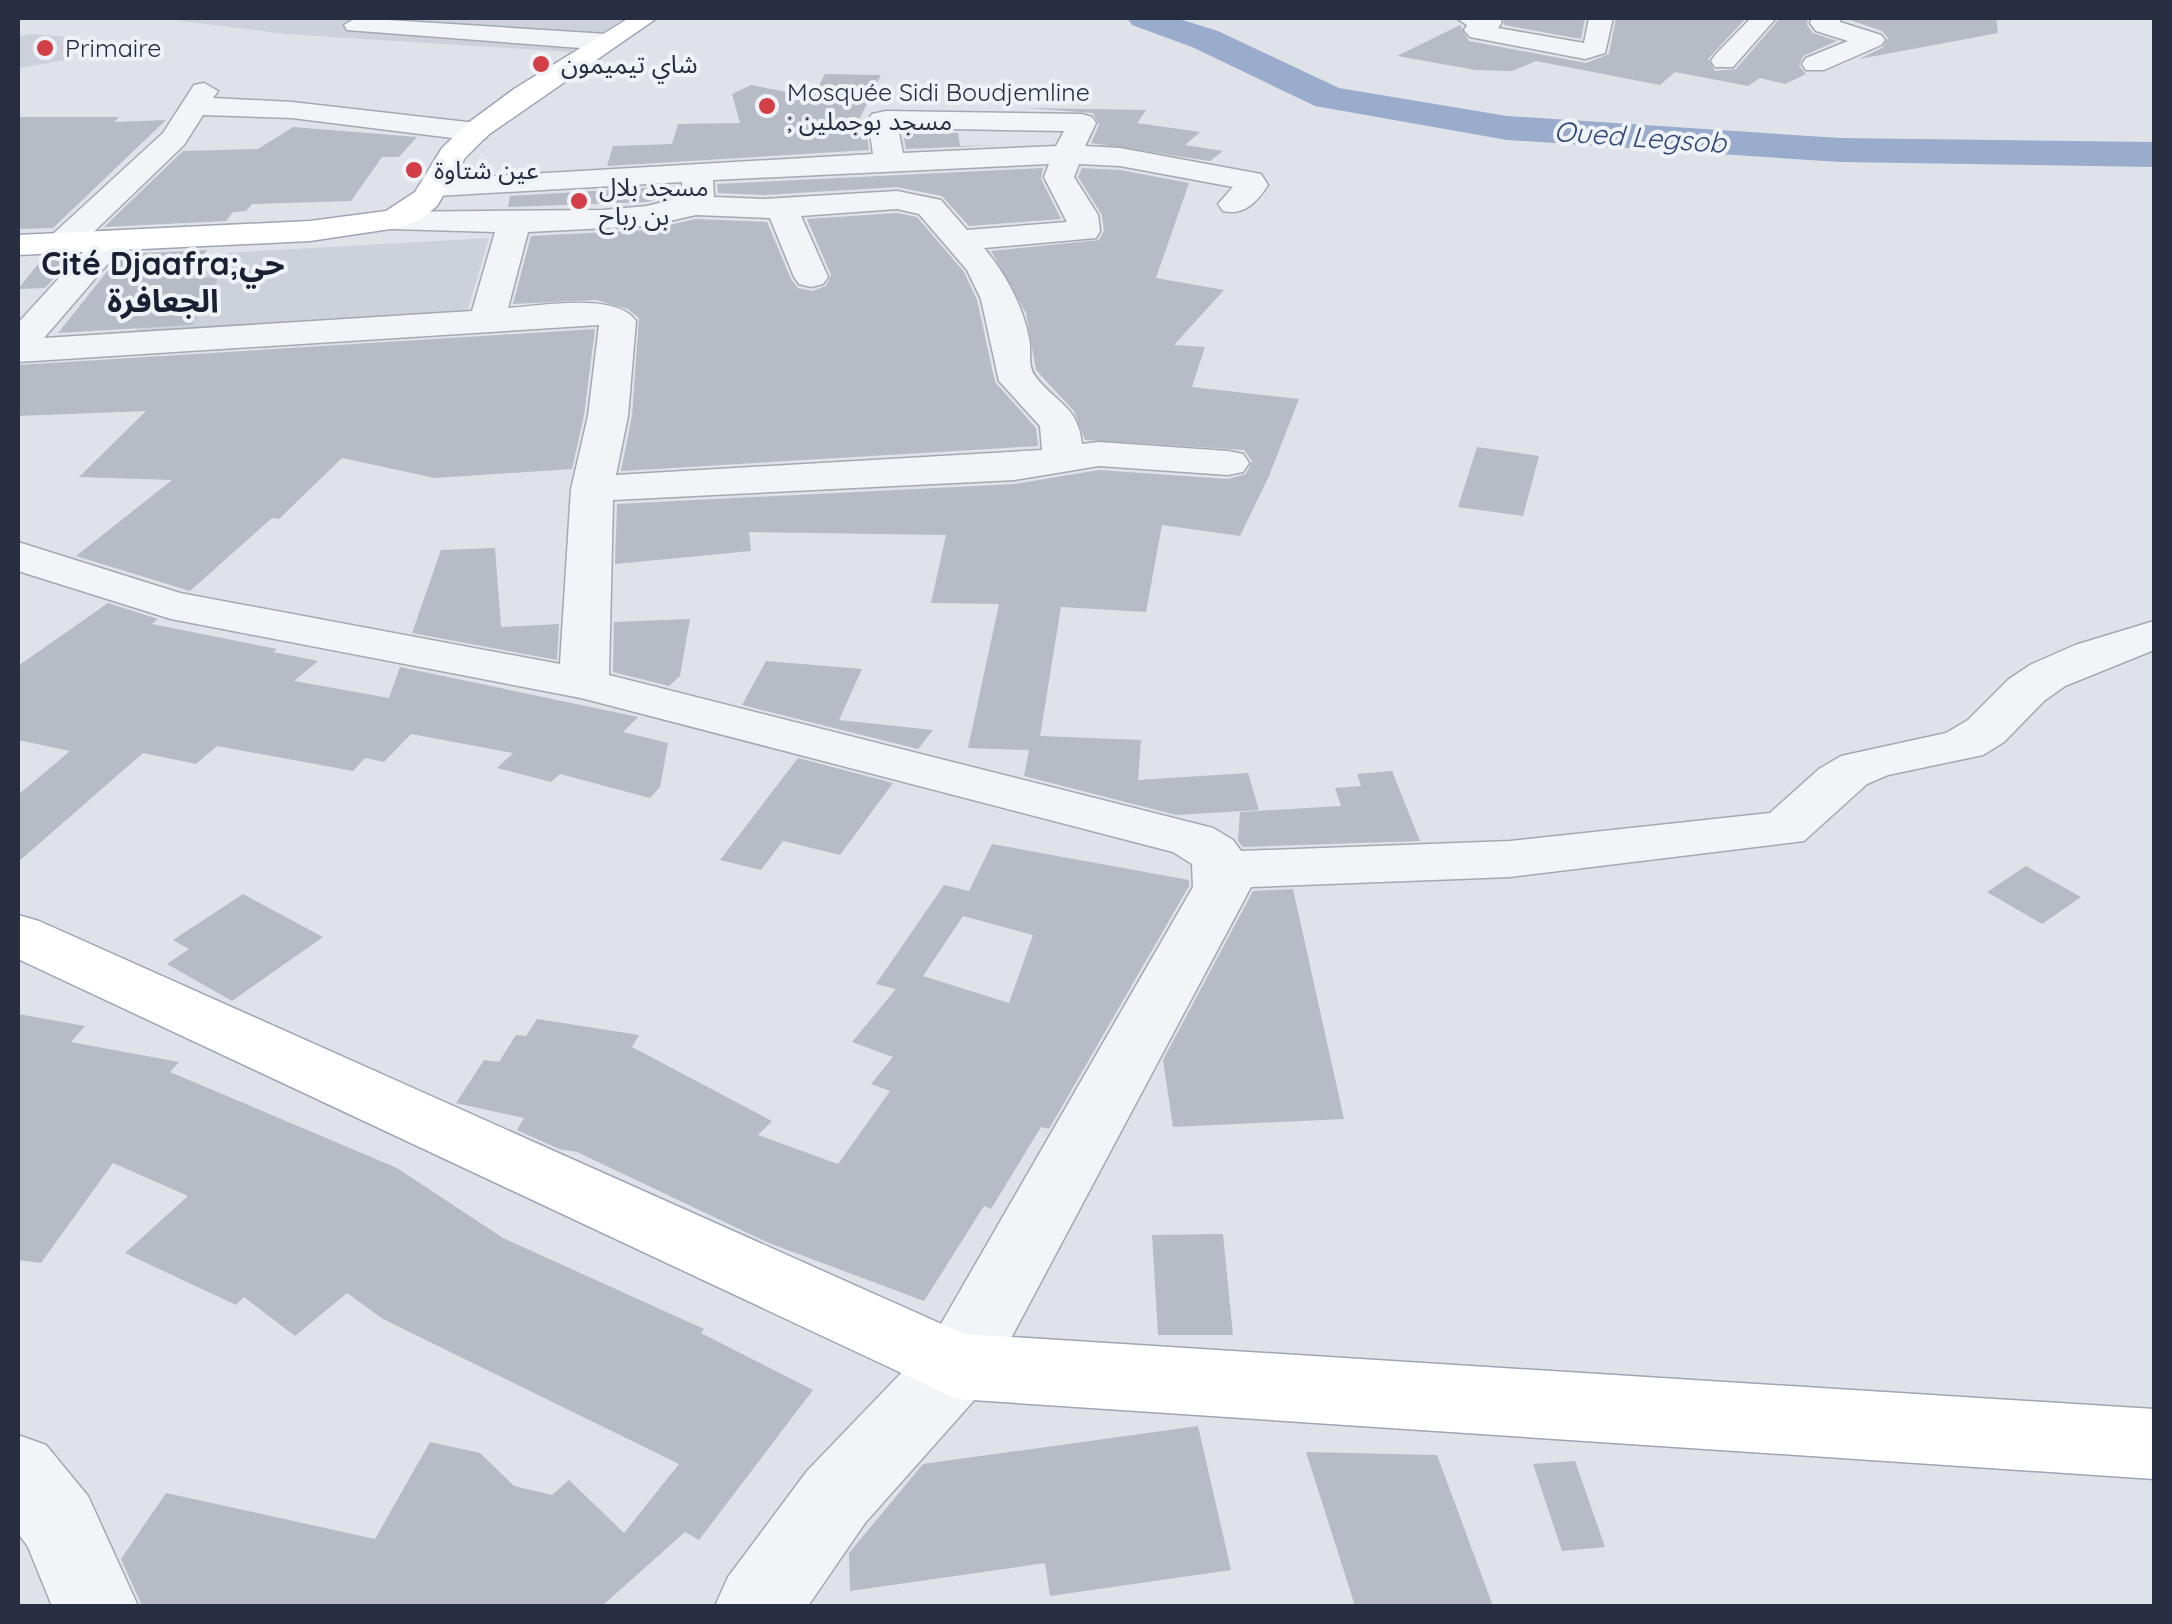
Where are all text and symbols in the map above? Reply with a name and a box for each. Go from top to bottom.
place label: Primaire [65,32,161,63]
marker: Primaire [34,37,56,59]
place label: شاي تيميمون [561,48,698,84]
marker: شاي تيميمون [530,53,552,75]
place label: Mosquée Sidi Boudjemline ; مسجد بوجملين [787,76,1090,136]
marker: Mosquée Sidi Boudjemline ; مسجد بوجملين [756,95,778,117]
water label: Oued Legsob [1553,113,1728,160]
place label: عين شتاوة [434,154,538,185]
marker: عين شتاوة [403,159,425,181]
place label: مسجد بلال بن رباح [599,171,709,235]
marker: مسجد بلال بن رباح [568,190,590,212]
district label: Cité Djaafra;حي الجعافرة [41,243,285,320]

